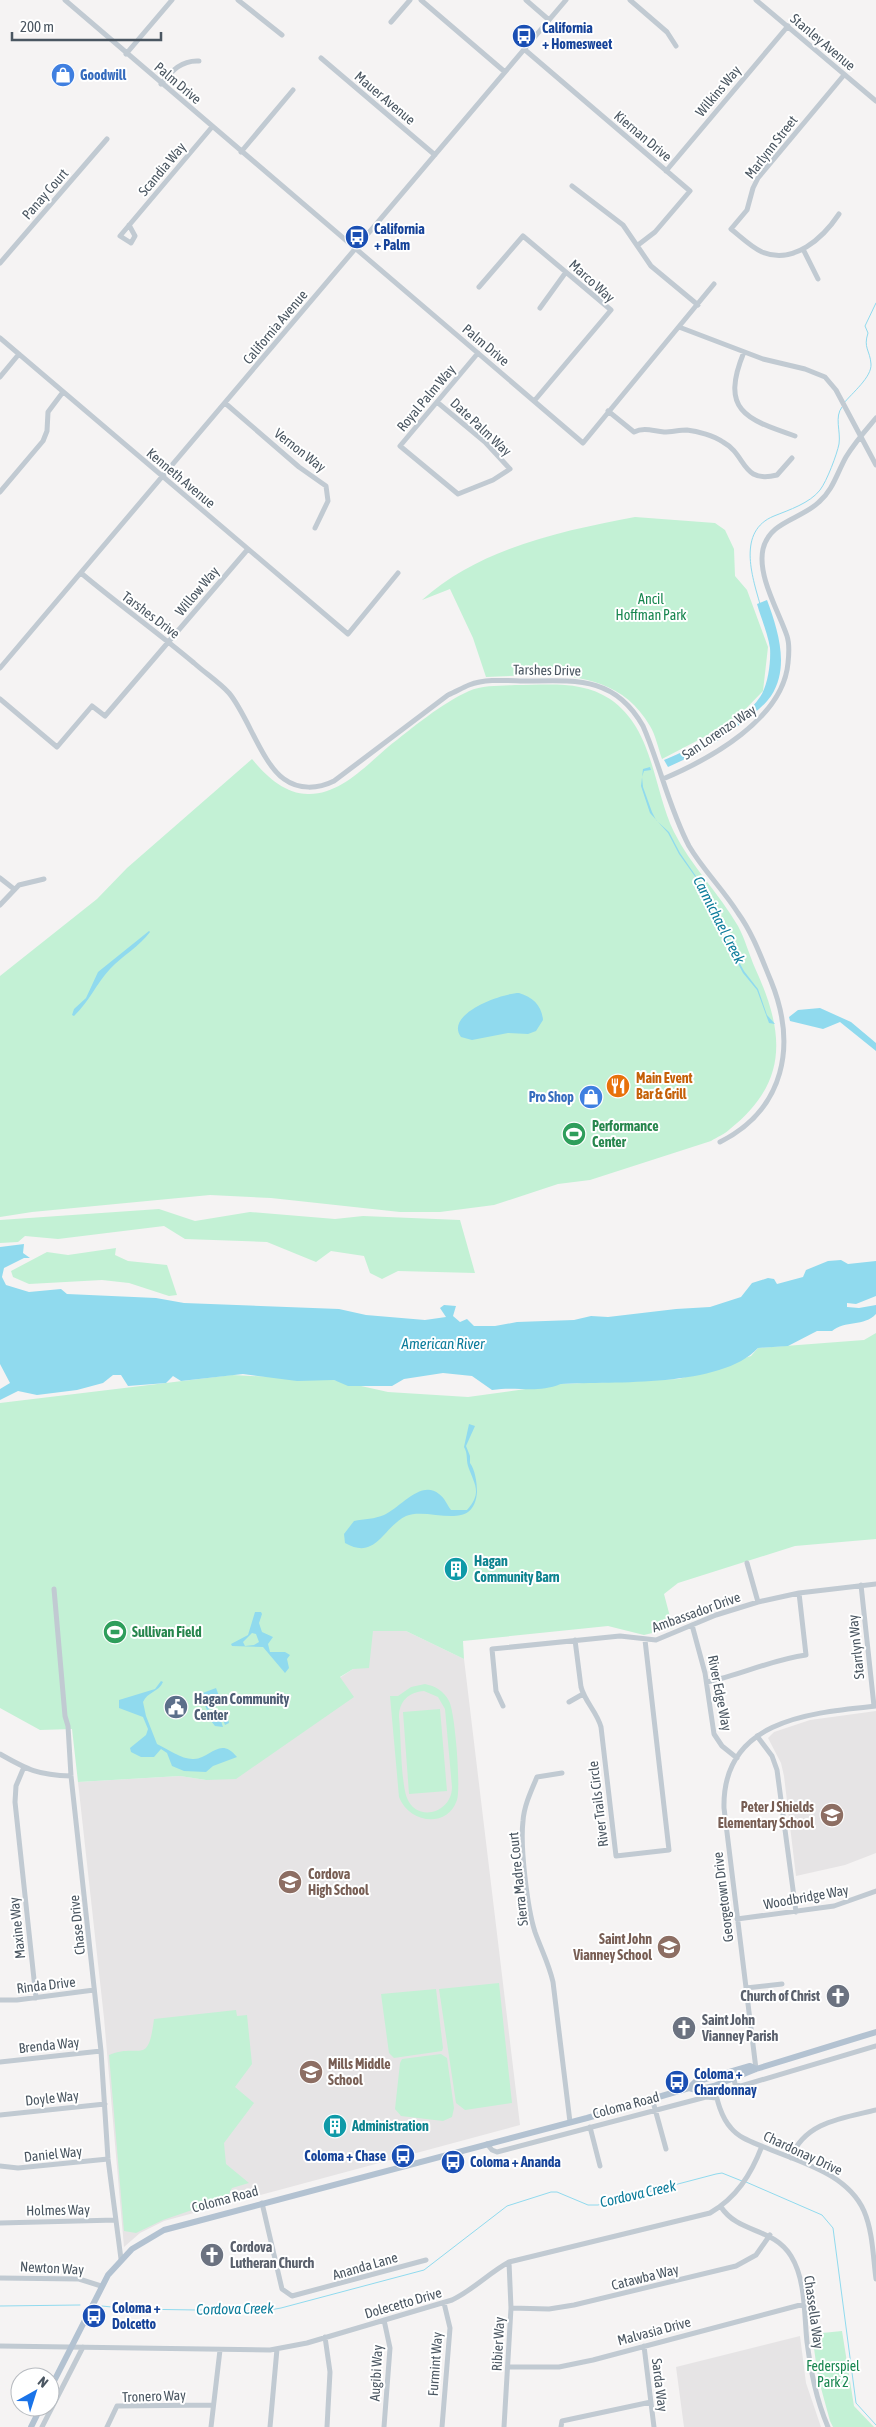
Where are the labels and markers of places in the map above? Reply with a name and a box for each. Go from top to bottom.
place label: California + Homesweet [542,20,612,52]
bus stop icon: California + Homesweet [511,23,537,49]
shop icon: Goodwill [50,62,76,88]
place label: Goodwill [80,67,127,83]
place label: California + Palm [374,221,425,253]
bus stop icon: California + Palm [344,224,370,250]
place label: Main Event Bar & Grill [636,1070,693,1102]
restaurant icon: Main Event Bar & Grill [605,1073,631,1099]
shop icon: Pro Shop [578,1084,604,1110]
place label: Pro Shop [529,1089,574,1105]
place label: Performance Center [592,1118,659,1150]
sports icon: Performance Center [561,1121,587,1147]
place label: Hagan Community Barn [474,1553,560,1585]
building icon: Hagan Community Barn [443,1556,469,1582]
sports icon: Sullivan Field [102,1619,128,1645]
place label: Sullivan Field [132,1624,202,1640]
place label: Hagan Community Center [194,1691,289,1723]
public building icon: Hagan Community Center [163,1694,189,1720]
place label: Peter J Shields Elementary School [718,1799,814,1831]
school or university icon: Peter J Shields Elementary School [819,1802,845,1828]
place label: Cordova High School [308,1866,369,1898]
school or university icon: Cordova High School [277,1869,303,1895]
place label: Saint John Vianney School [572,1931,652,1963]
school or university icon: Saint John Vianney School [656,1934,682,1960]
church icon: Church of Christ [825,1983,851,2009]
place label: Church of Christ [740,1988,820,2004]
place label: Saint John Vianney Parish [701,2012,778,2044]
church icon: Saint John Vianney Parish [671,2015,697,2041]
place label: Mills Middle School [328,2056,391,2088]
school or university icon: Mills Middle School [298,2059,324,2085]
place label: Coloma + Chardonnay [694,2066,757,2098]
bus stop icon: Coloma + Chardonnay [664,2069,690,2095]
building icon: Administration [322,2113,348,2139]
place label: Administration [351,2118,429,2134]
bus stop icon: Coloma + Chase [390,2143,416,2169]
place label: Coloma + Chase [304,2148,386,2164]
bus stop icon: Coloma + Ananda [440,2149,466,2175]
place label: Coloma + Ananda [470,2154,561,2170]
place label: Cordova Lutheran Church [230,2239,315,2271]
church icon: Cordova Lutheran Church [199,2242,225,2268]
place label: Coloma + Dolcetto [112,2300,161,2332]
bus stop icon: Coloma + Dolcetto [81,2303,107,2329]

